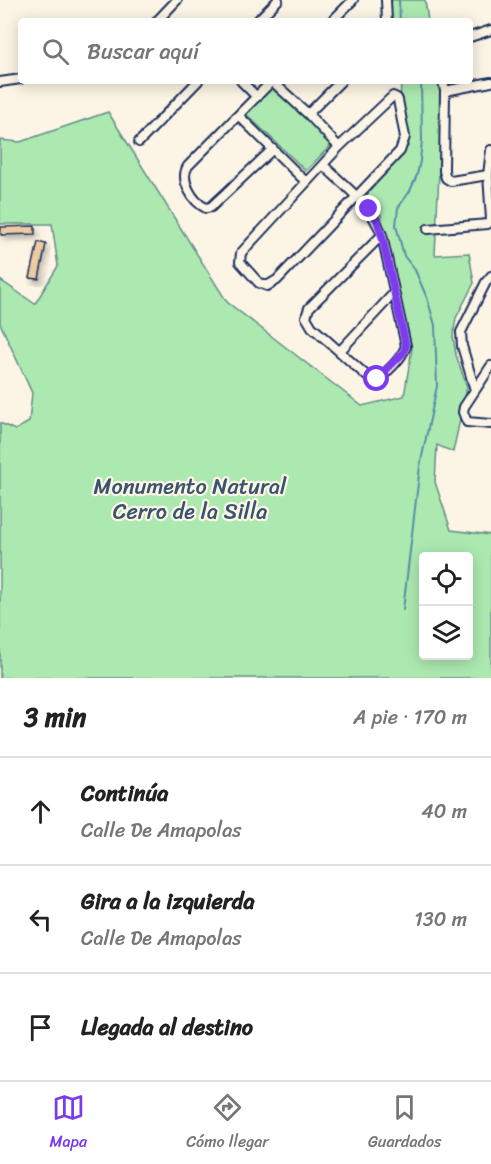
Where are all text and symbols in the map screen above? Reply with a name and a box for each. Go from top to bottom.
search box [18,18,473,84]
text: Buscar aquí [87,32,199,71]
icon: search [39,35,72,68]
route end [355,195,381,221]
route start [363,365,389,391]
park label: Monumento Natural Cerro de la Silla [94,467,287,531]
map controls [419,552,473,660]
button: locate [419,552,473,606]
button: layers [419,606,473,660]
text: 3 min [24,694,86,740]
text: A pie · 170 m [353,700,467,735]
text: Continúa [81,774,168,813]
text: 40 m [421,794,467,829]
icon: ahead [24,795,57,828]
text: Calle De Amapolas [81,813,241,848]
text: Gira a la izquierda [81,882,254,921]
text: 130 m [414,902,467,937]
icon: left [24,903,57,936]
text: Calle De Amapolas [81,921,241,956]
text: Llegada al destino [81,1008,253,1047]
icon: arrive [24,1011,57,1044]
tab: Mapa [50,1091,87,1156]
tab: Cómo llegar [186,1091,269,1156]
tab: Guardados [368,1091,441,1156]

